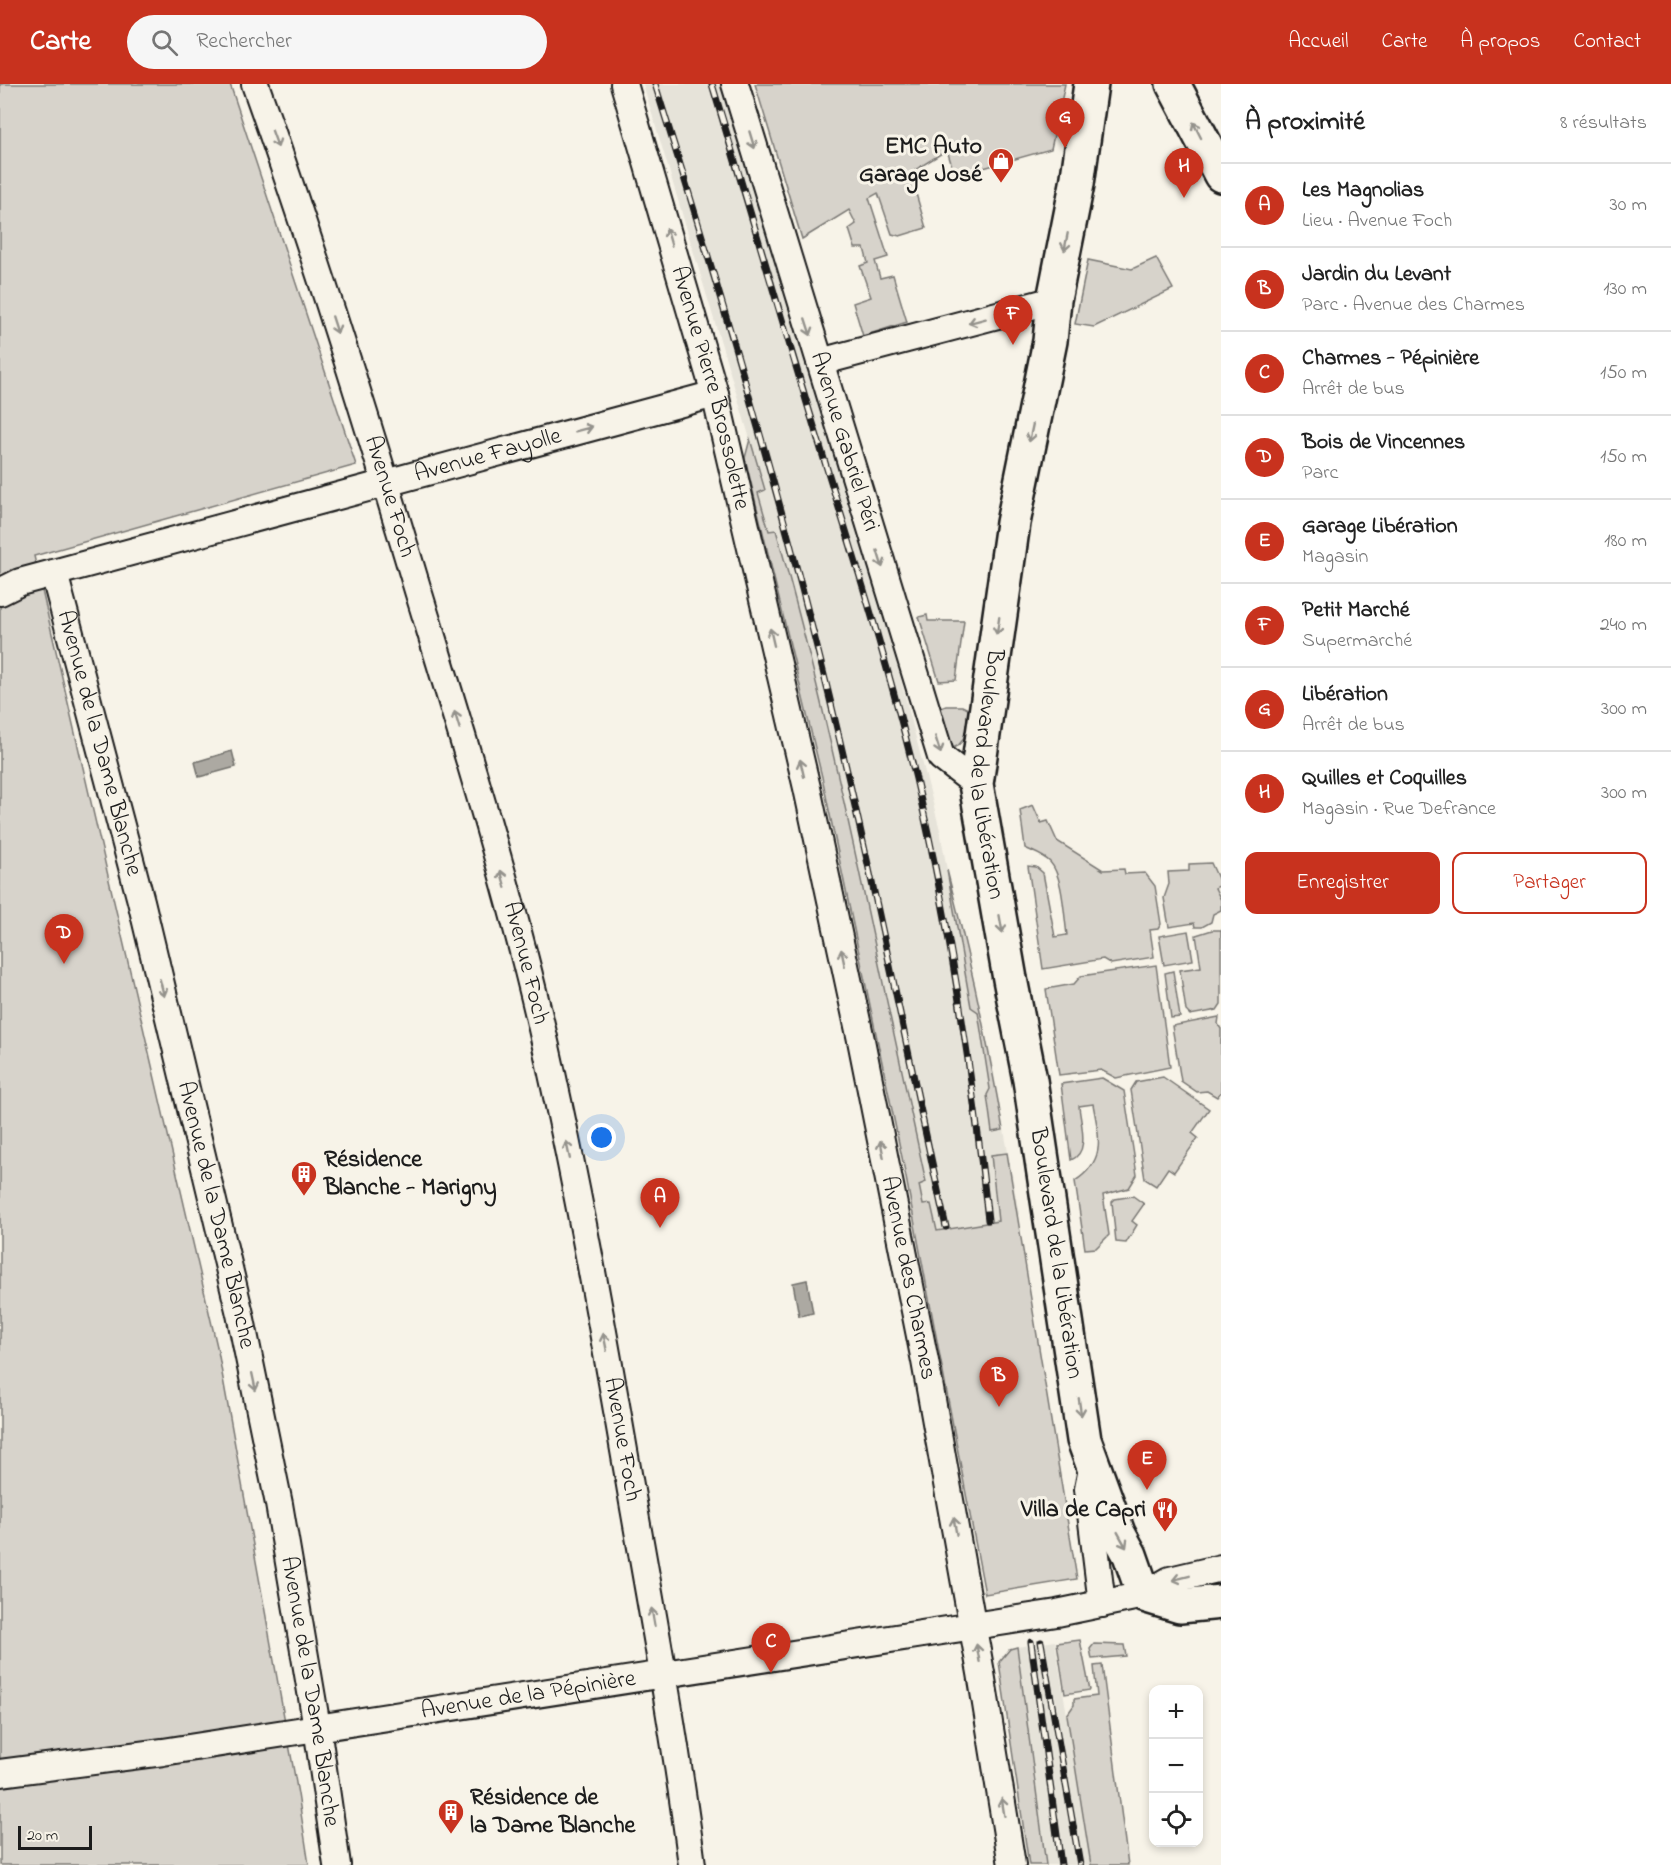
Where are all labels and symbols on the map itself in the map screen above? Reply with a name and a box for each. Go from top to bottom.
pin: G [1046,98,1084,148]
one-way arrow [1191,121,1202,139]
one-way arrow [270,129,281,148]
one-way arrow [747,130,758,149]
place label: EMC Auto Garage José [859,130,983,194]
shop icon: EMC Auto Garage José [986,146,1016,184]
pin: H [1164,148,1204,198]
one-way arrow [663,228,674,247]
one-way arrow [1060,231,1071,251]
street label: Avenue Pierre Brossolette [661,262,759,514]
pin: F [994,296,1032,345]
one-way arrow [330,315,341,334]
one-way arrow [968,315,987,327]
one-way arrow [803,317,814,336]
street label: Avenue Gabriel Péri [800,348,888,536]
street label: Avenue Fayolle [410,419,566,492]
one-way arrow [574,423,593,435]
one-way arrow [1025,423,1036,443]
street label: Avenue Foch [355,431,425,562]
one-way arrow [875,549,886,568]
street label: Avenue de la Dame Blanche [47,606,151,880]
one-way arrow [993,615,1004,635]
one-way arrow [765,628,777,647]
street label: Boulevard de la Libération [959,645,1013,902]
one-way arrow [451,711,462,730]
one-way arrow [933,735,944,754]
one-way arrow [796,758,807,778]
one-way arrow [496,870,508,889]
street label: Avenue Foch [493,898,558,1028]
pin: D [44,914,84,964]
one-way arrow [995,914,1006,934]
one-way arrow [837,949,848,968]
one-way arrow [156,978,168,997]
street label: Avenue de la Dame Blanche [167,1078,264,1352]
your location [587,1123,616,1152]
street label: Boulevard de la Libération [1020,1125,1092,1381]
one-way arrow [876,1140,887,1159]
one-way arrow [561,1141,573,1160]
place label: Résidence Blanche - Marigny [323,1143,497,1207]
building icon: Résidence Blanche - Marigny [289,1159,319,1197]
street label: Avenue des Charmes [871,1173,946,1383]
pin: A [640,1178,680,1228]
one-way arrow [599,1332,610,1352]
pin: B [980,1358,1018,1407]
one-way arrow [249,1372,260,1391]
street label: Avenue Foch [594,1374,650,1504]
one-way arrow [1074,1396,1085,1416]
pin: E [1128,1440,1166,1490]
place label: Villa de Capri [1020,1493,1146,1528]
restaurant icon: Villa de Capri [1150,1495,1180,1533]
one-way arrow [949,1517,960,1537]
one-way arrow [1116,1531,1128,1548]
street label: Avenue de la Dame Blanche [271,1554,349,1829]
one-way arrow [1172,1572,1191,1584]
one-way arrow [647,1607,658,1627]
pin: C [752,1624,790,1673]
one-way arrow [972,1644,983,1664]
street label: Avenue de la Pépinière [418,1661,638,1729]
place label: Résidence de la Dame Blanche [470,1781,637,1844]
building icon: Résidence de la Dame Blanche [436,1797,466,1835]
one-way arrow [997,1798,1008,1818]
scale bar [18,1823,92,1850]

